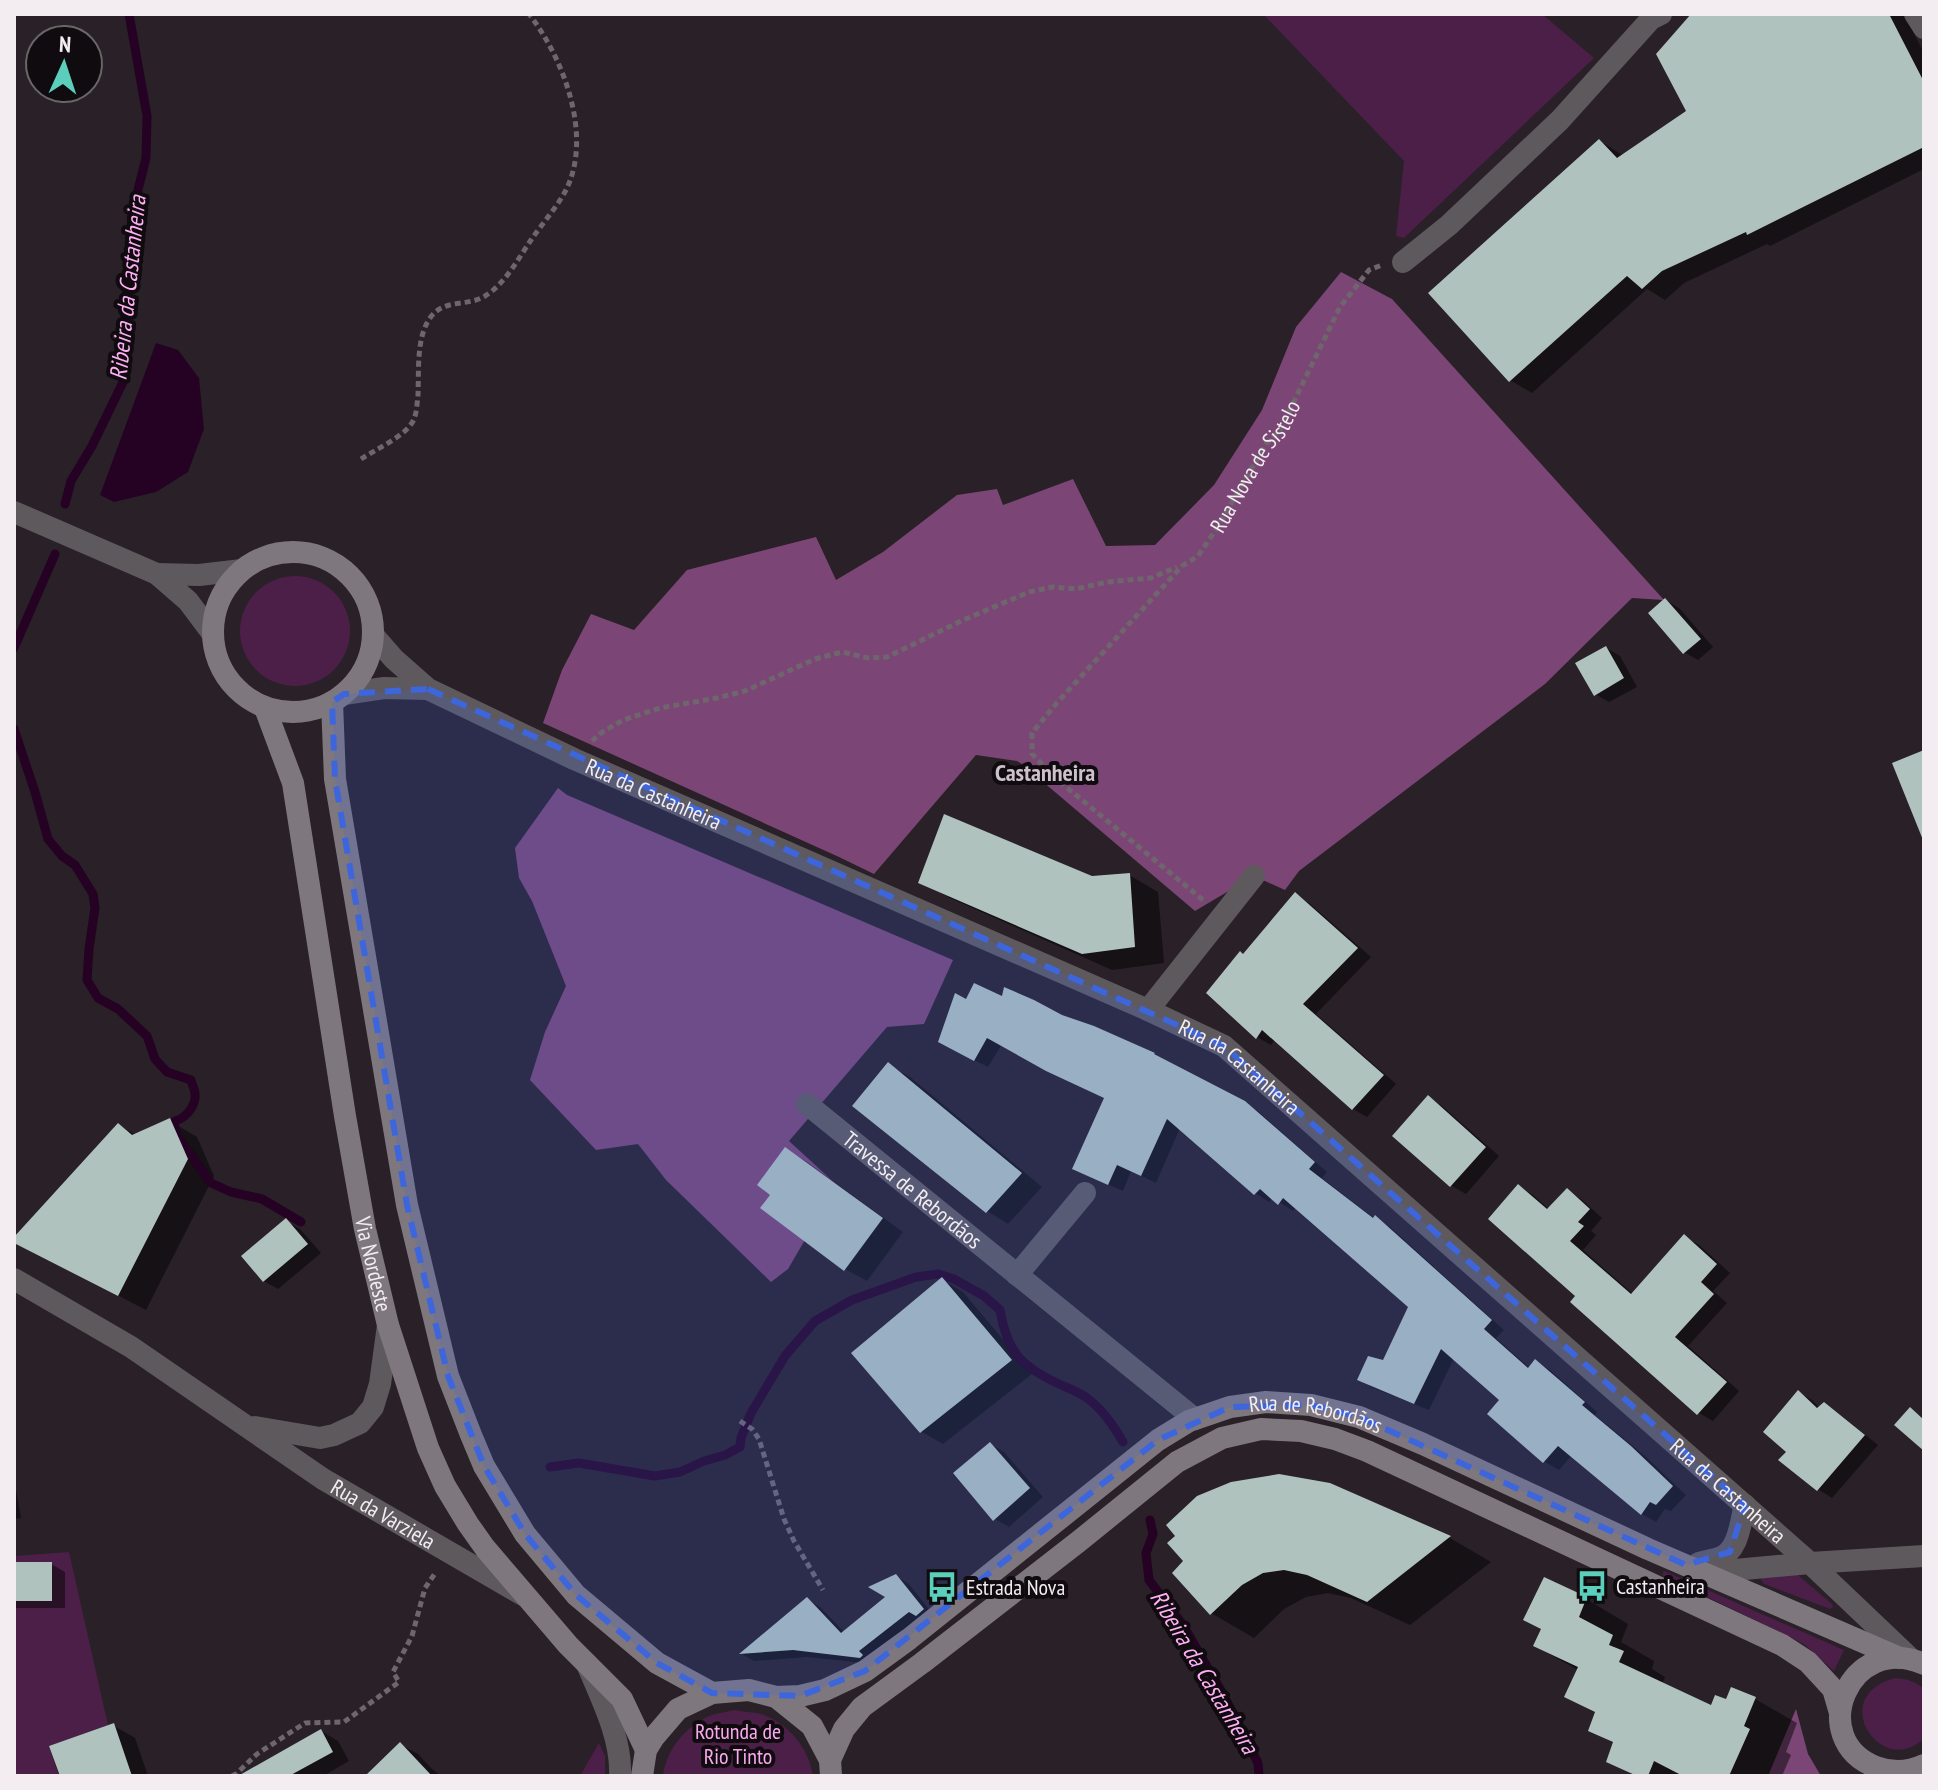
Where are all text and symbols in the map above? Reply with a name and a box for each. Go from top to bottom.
north arrow [24,24,104,104]
text: N [58,30,72,58]
water label: Ribeira da Castanheira [102,193,153,382]
street label: Rua Nova de Sistelo [1203,396,1306,538]
street label: Rua da Castanheira [581,752,726,836]
district label: Castanheira [995,757,1095,788]
street label: Rua da Castanheira [1174,1013,1306,1121]
street label: Travessa de Rebordãos [837,1125,988,1255]
street label: Via Nordeste [349,1213,398,1315]
street label: Rua de Rebordãos [1247,1388,1387,1439]
street label: Rua da Castanheira [1664,1432,1792,1549]
street label: Rua da Varziela [326,1473,440,1555]
bus stop icon: Castanheira [1575,1569,1609,1603]
bus stop icon: Estrada Nova [925,1570,959,1604]
place label: Castanheira [1616,1572,1705,1600]
place label: Estrada Nova [966,1573,1065,1601]
water label: Ribeira da Castanheira [1143,1584,1266,1760]
park label: Rotunda de Rio Tinto [695,1717,781,1770]

